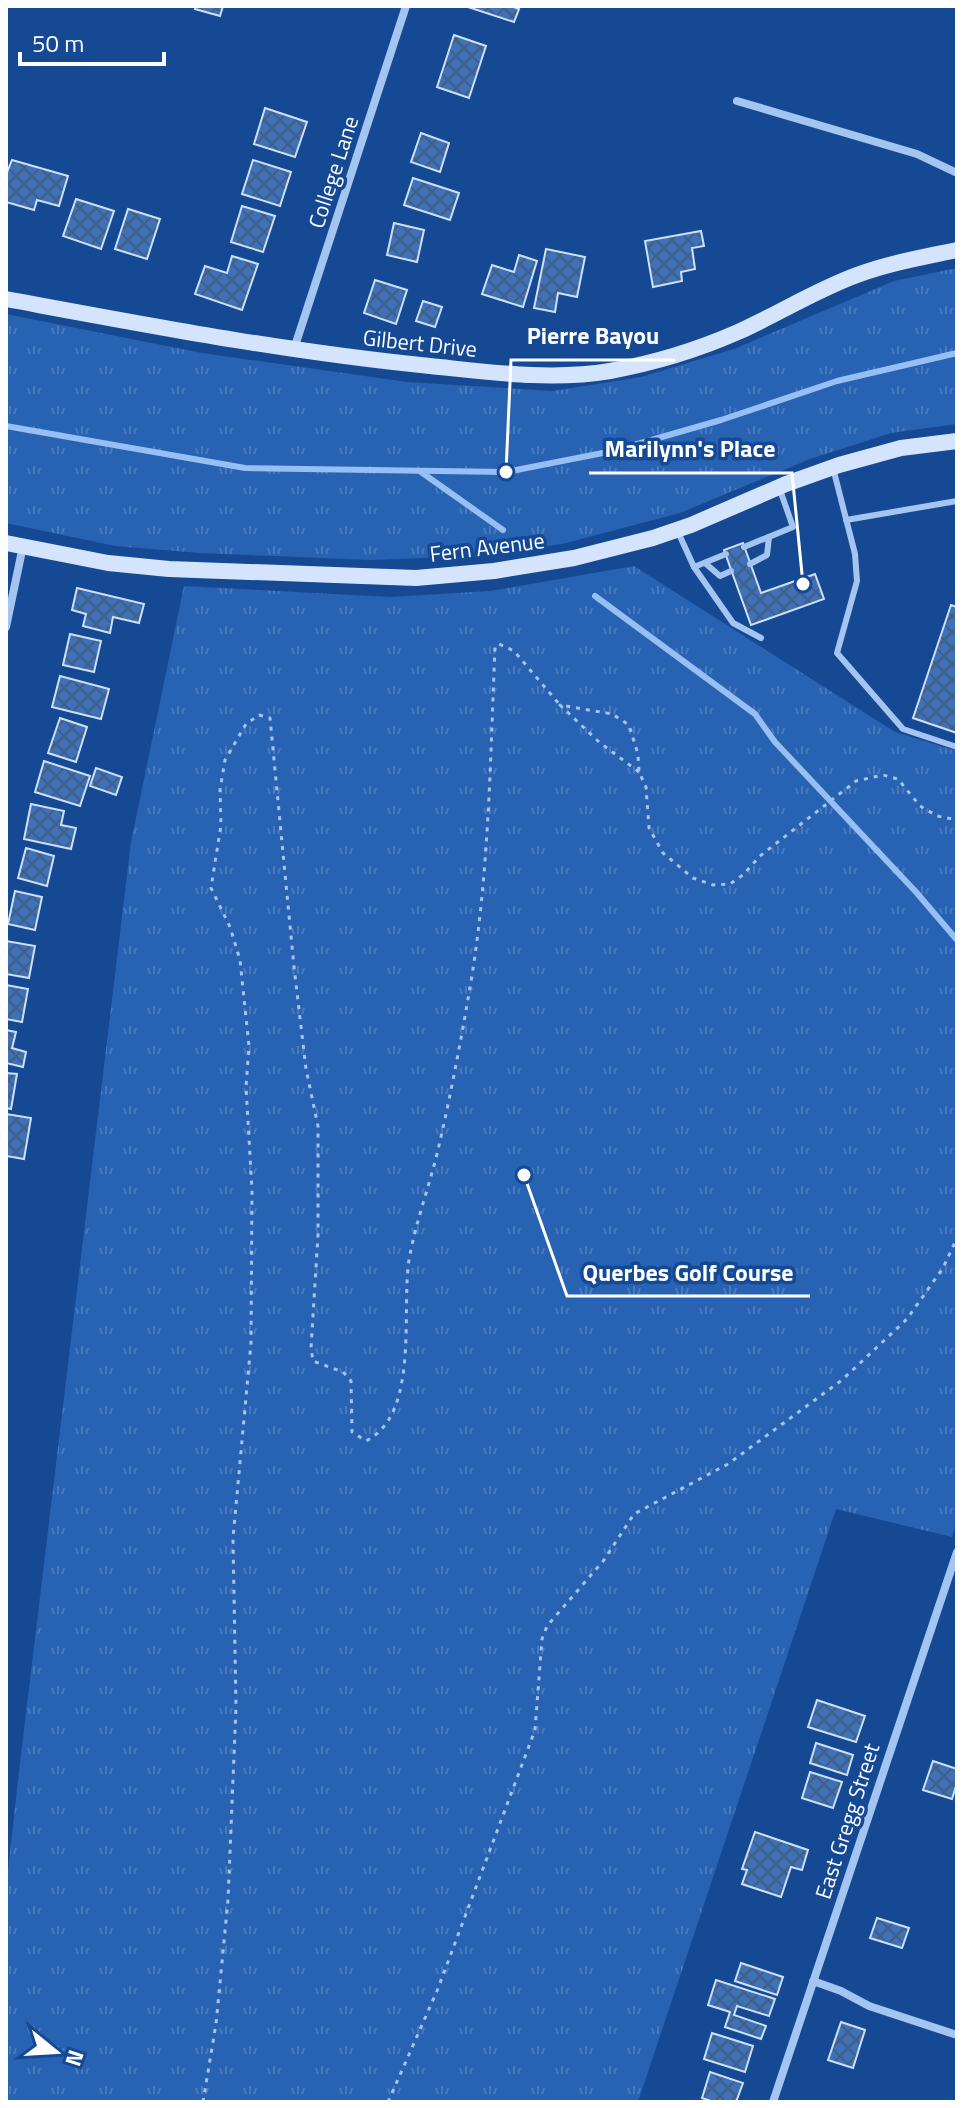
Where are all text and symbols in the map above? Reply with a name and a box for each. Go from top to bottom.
scale bar [20,16,164,66]
text: 50 m [32,25,84,61]
street label: College Lane [299,111,367,233]
callout: Pierre Bayou [511,312,675,360]
text: Pierre Bayou [527,317,659,353]
street label: Gilbert Drive [361,320,479,366]
callout: Marilynn's Place [589,425,792,473]
text: Marilynn's Place [605,430,775,466]
street label: Fern Avenue [428,523,546,571]
callout: Querbes Golf Course [567,1248,810,1296]
text: Querbes Golf Course [582,1254,794,1290]
street label: East Gregg Street [806,1738,888,1903]
north arrow [16,2012,96,2092]
text: N [56,2046,94,2071]

